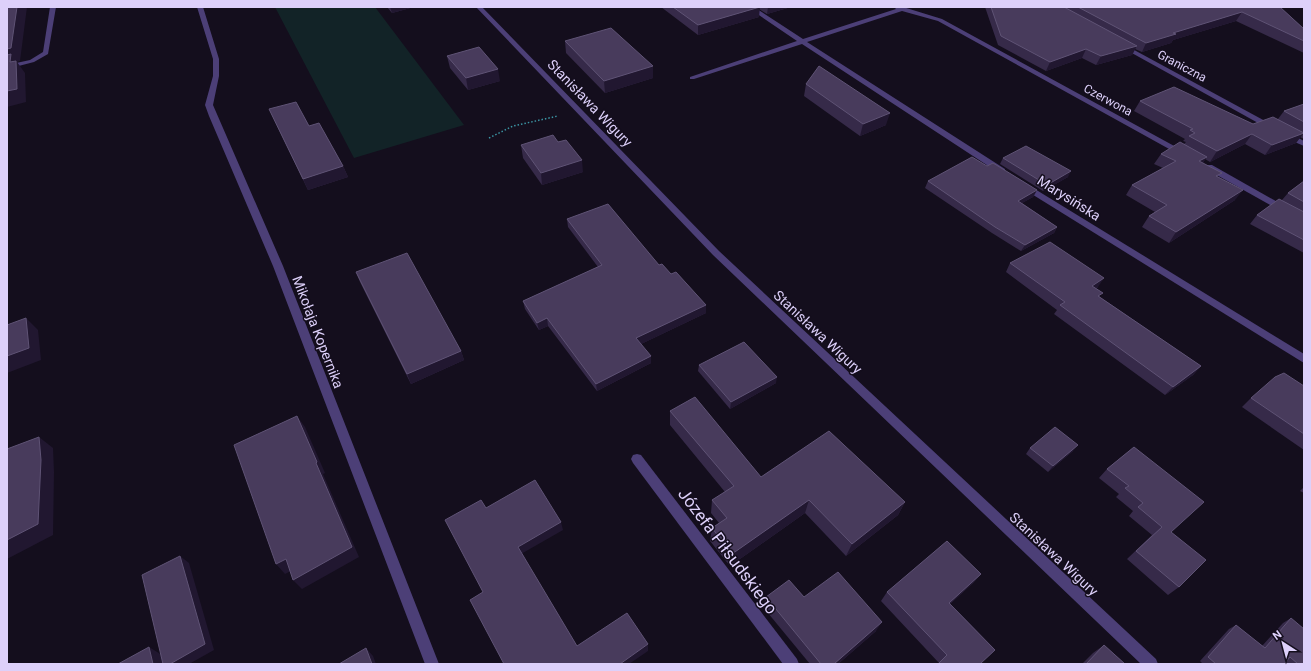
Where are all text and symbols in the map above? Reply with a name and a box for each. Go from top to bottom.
street label: Graniczna [1155,47,1209,85]
street label: Stanisława Wigury [544,56,636,150]
street label: Czerwona [1081,81,1135,119]
street label: Marysińska [1034,172,1104,224]
street label: Mikołaja Kopernika [289,274,347,390]
street label: Stanisława Wigury [771,287,866,377]
street label: Józefa Piłsudskiego [674,484,782,618]
street label: Stanisława Wigury [1007,509,1102,599]
north arrow [1263,623,1303,663]
text: N [1270,628,1285,643]

